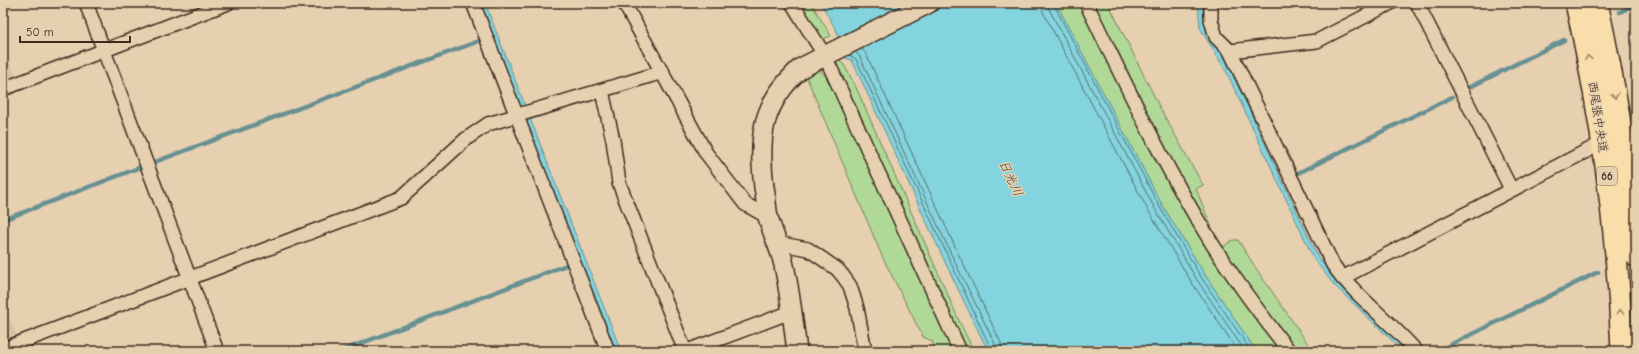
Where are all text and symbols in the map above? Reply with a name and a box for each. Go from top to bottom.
scale bar [20,18,130,44]
text: 50 m [26,25,54,39]
one-way arrow [1584,55,1593,61]
street label: 西尾張中央道 [1585,80,1611,154]
one-way arrow [1610,93,1619,99]
water label: 日光川 [996,157,1026,199]
road number: 66 [1597,167,1617,185]
one-way arrow [1615,309,1624,315]

